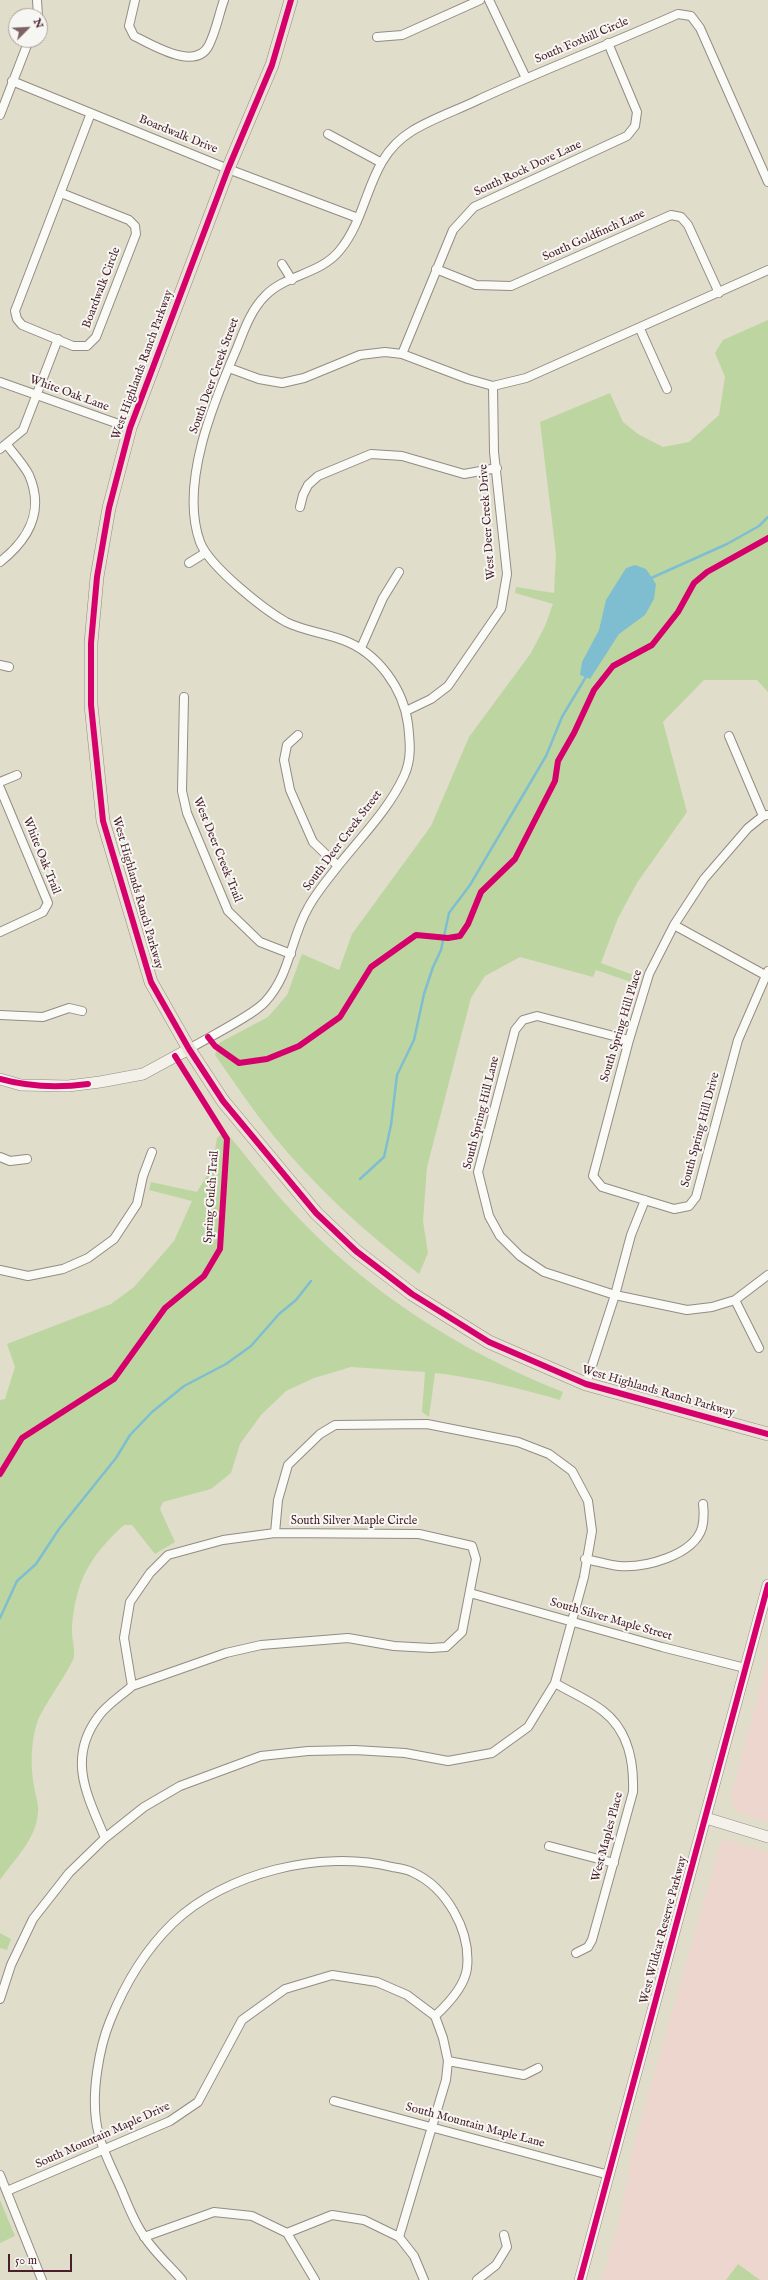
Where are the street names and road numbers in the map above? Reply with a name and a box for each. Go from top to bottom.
street label: South Foxhill Circle [533,15,631,67]
street label: Boardwalk Drive [137,113,219,157]
street label: South Rock Dove Lane [472,138,584,200]
street label: South Goldfinch Lane [541,207,647,265]
street label: Boardwalk Circle [80,245,124,331]
street label: West Highlands Ranch Parkway [109,288,177,442]
street label: South Deer Creek Street [187,316,243,436]
street label: White Oak Lane [27,373,111,415]
street label: West Deer Creek Drive [477,464,499,580]
street label: South Deer Creek Street [300,788,386,894]
street label: West Deer Creek Trail [189,795,245,905]
street label: White Oak Trail [19,815,63,897]
street label: West Highlands Ranch Parkway [108,815,166,971]
street label: South Spring Hill Place [598,968,646,1084]
street label: South Spring Hill Lane [461,1055,503,1171]
street label: South Spring Hill Drive [679,1071,723,1189]
street label: Spring Gulch Trail [202,1150,222,1244]
street label: West Highlands Ranch Parkway [580,1363,736,1421]
street label: South Silver Maple Circle [291,1515,417,1529]
street label: South Silver Maple Street [548,1596,674,1644]
street label: West Maples Place [589,1791,627,1883]
street label: West Wildcat Reserve Parkway [637,1855,691,2005]
street label: South Mountain Maple Drive [33,2100,173,2172]
street label: South Mountain Maple Lane [404,2100,546,2152]

